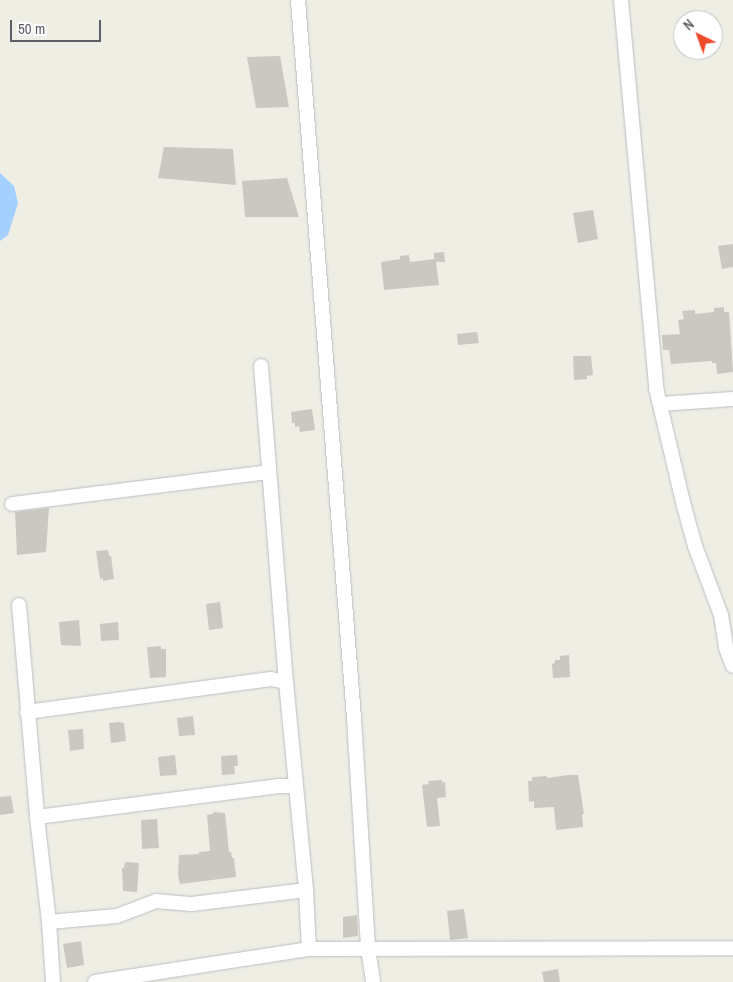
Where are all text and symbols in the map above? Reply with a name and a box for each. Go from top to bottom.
scale bar [12,10,104,42]
north arrow [673,10,723,60]
text: N [680,15,698,34]
text: 50 m [18,18,45,39]

